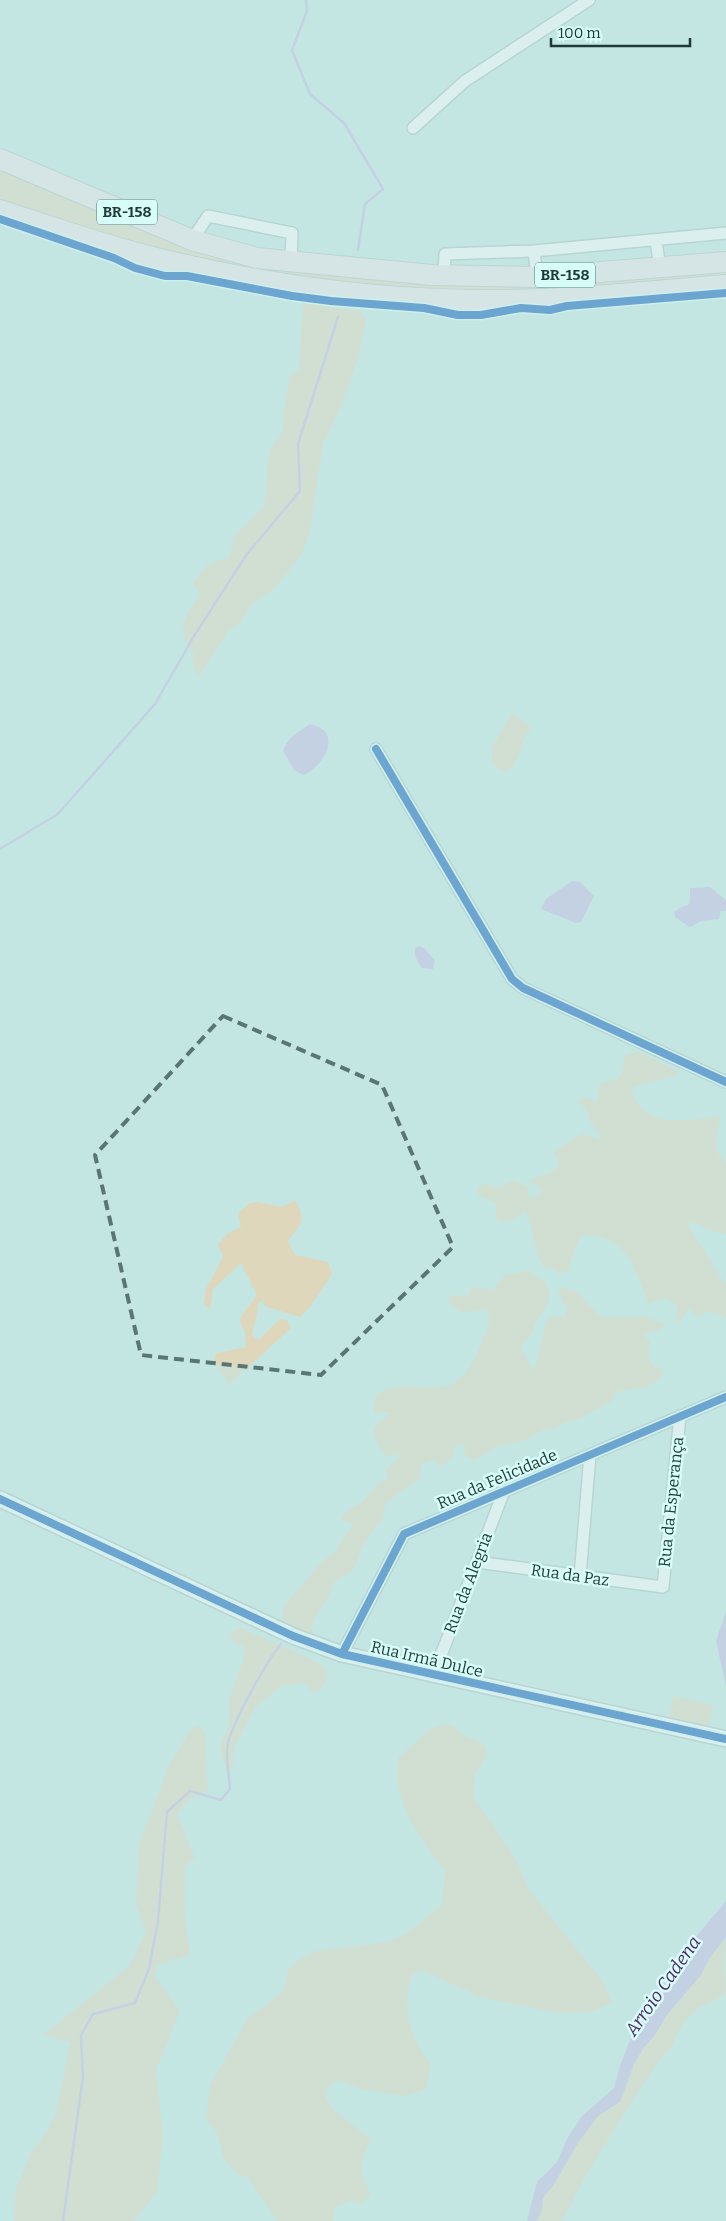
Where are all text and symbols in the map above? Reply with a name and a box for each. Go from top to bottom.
scale bar [551,15,690,47]
text: 100 m [558,24,601,42]
road number: BR-158 [97,200,157,224]
road number: BR-158 [535,262,595,288]
street label: Rua da Esperança [655,1436,687,1568]
street label: Rua da Felicidade [434,1445,560,1513]
street label: Rua da Alegria [440,1530,496,1636]
street label: Rua da Paz [530,1560,611,1590]
street label: Rua Irmã Dulce [369,1637,485,1681]
water label: Arroio Cadena [620,1932,705,2041]

